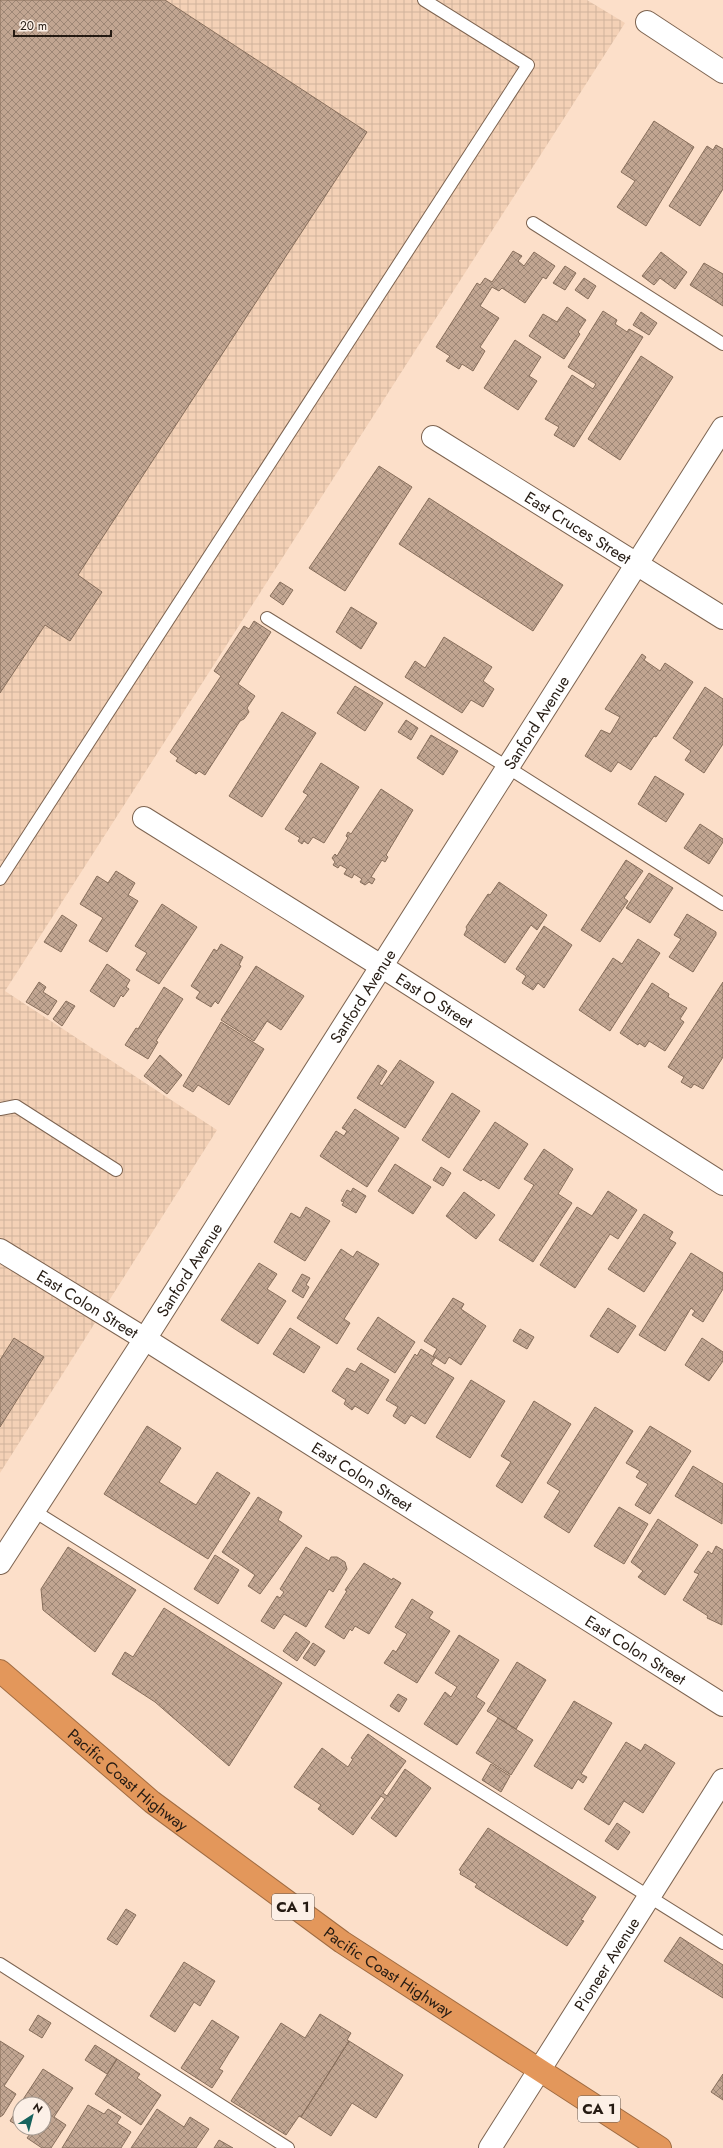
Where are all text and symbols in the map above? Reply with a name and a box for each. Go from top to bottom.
scale bar [14,12,111,38]
text: 20 m [20,17,47,35]
street label: East Cruces Street [520,486,636,570]
street label: Sanford Avenue [498,671,575,774]
street label: Sanford Avenue [325,945,402,1048]
street label: East O Street [391,967,477,1034]
street label: Sanford Avenue [151,1218,228,1321]
street label: East Colon Street [32,1264,143,1344]
street label: East Colon Street [307,1436,417,1517]
street label: East Colon Street [581,1610,690,1691]
street label: Pacific Coast Highway [63,1723,193,1837]
road number: CA 1 [272,1894,314,1920]
street label: Pioneer Avenue [569,1913,645,2015]
street label: Pacific Coast Highway [319,1921,458,2024]
north arrow [12,2096,52,2136]
road number: CA 1 [578,2096,620,2122]
text: N [30,2099,46,2117]

